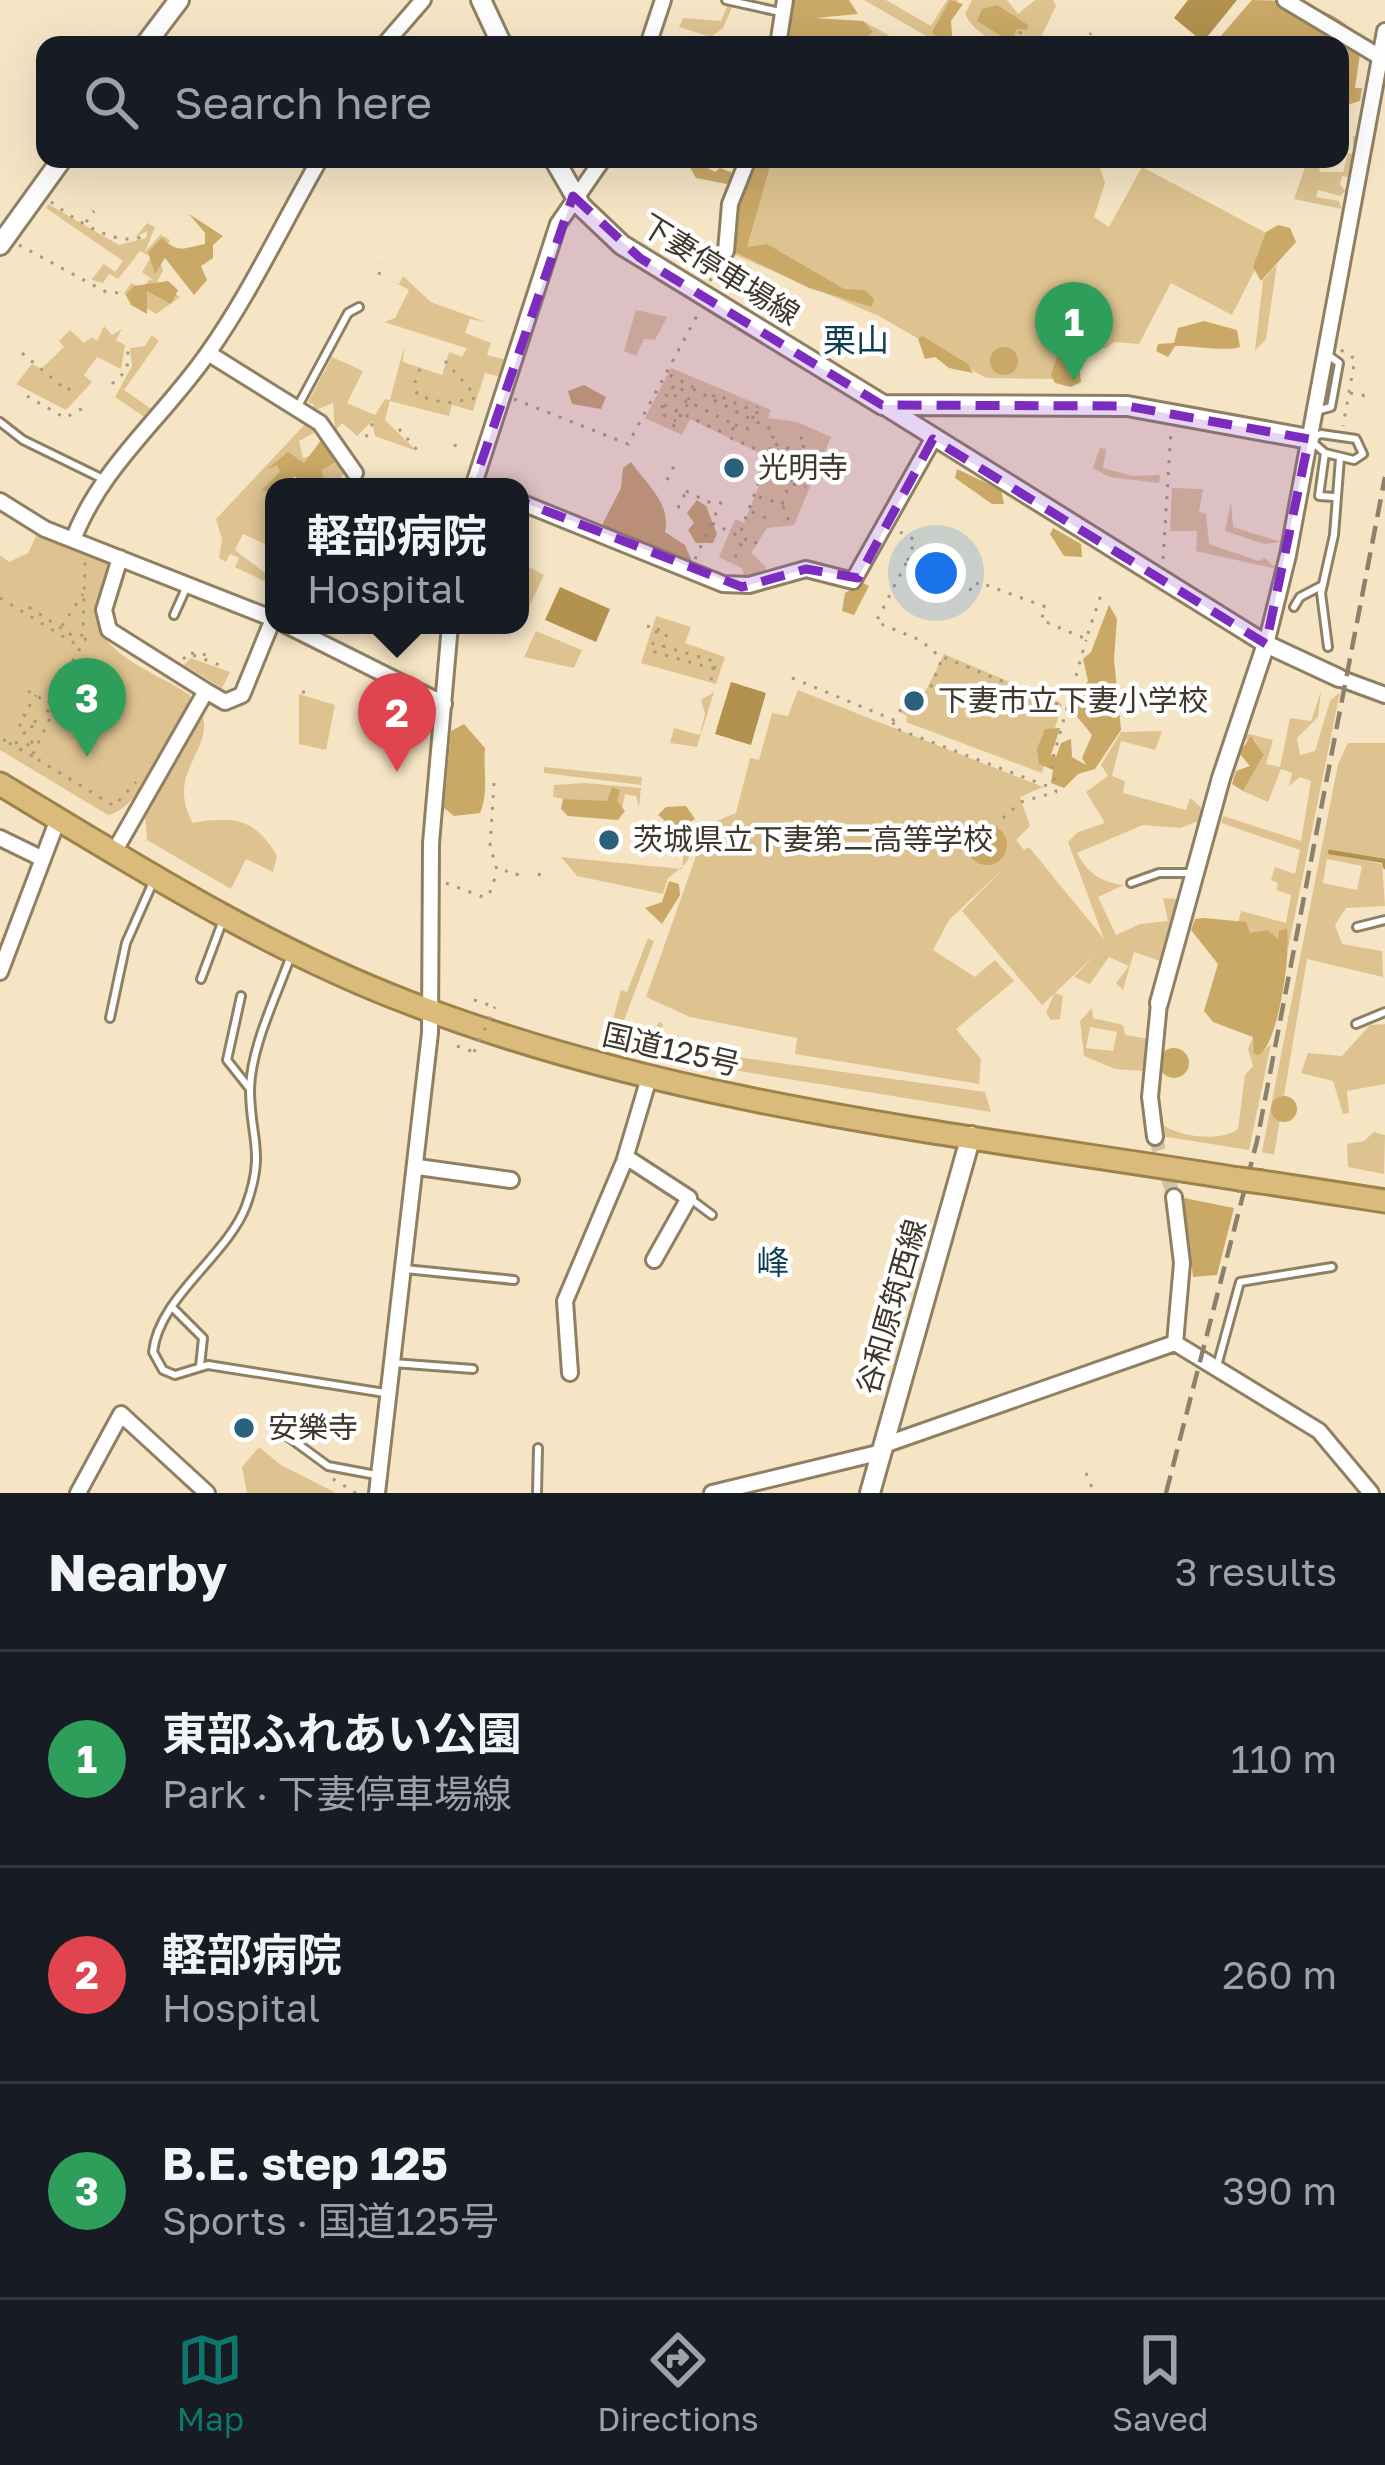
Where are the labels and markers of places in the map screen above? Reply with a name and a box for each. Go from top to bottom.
pin: 1 [1035,282,1113,381]
place label: 光明寺 [758,449,848,485]
marker: 光明寺 [721,455,747,481]
pin: 3 [48,658,126,757]
pin: 2 [358,673,436,772]
place label: 下妻市立下妻小学校 [938,682,1208,718]
marker: 下妻市立下妻小学校 [901,688,927,714]
place label: 茨城県立下妻第二高等学校 [633,821,993,857]
marker: 茨城県立下妻第二高等学校 [596,827,622,853]
place label: 安樂寺 [268,1409,358,1445]
marker: 安樂寺 [231,1415,257,1441]

